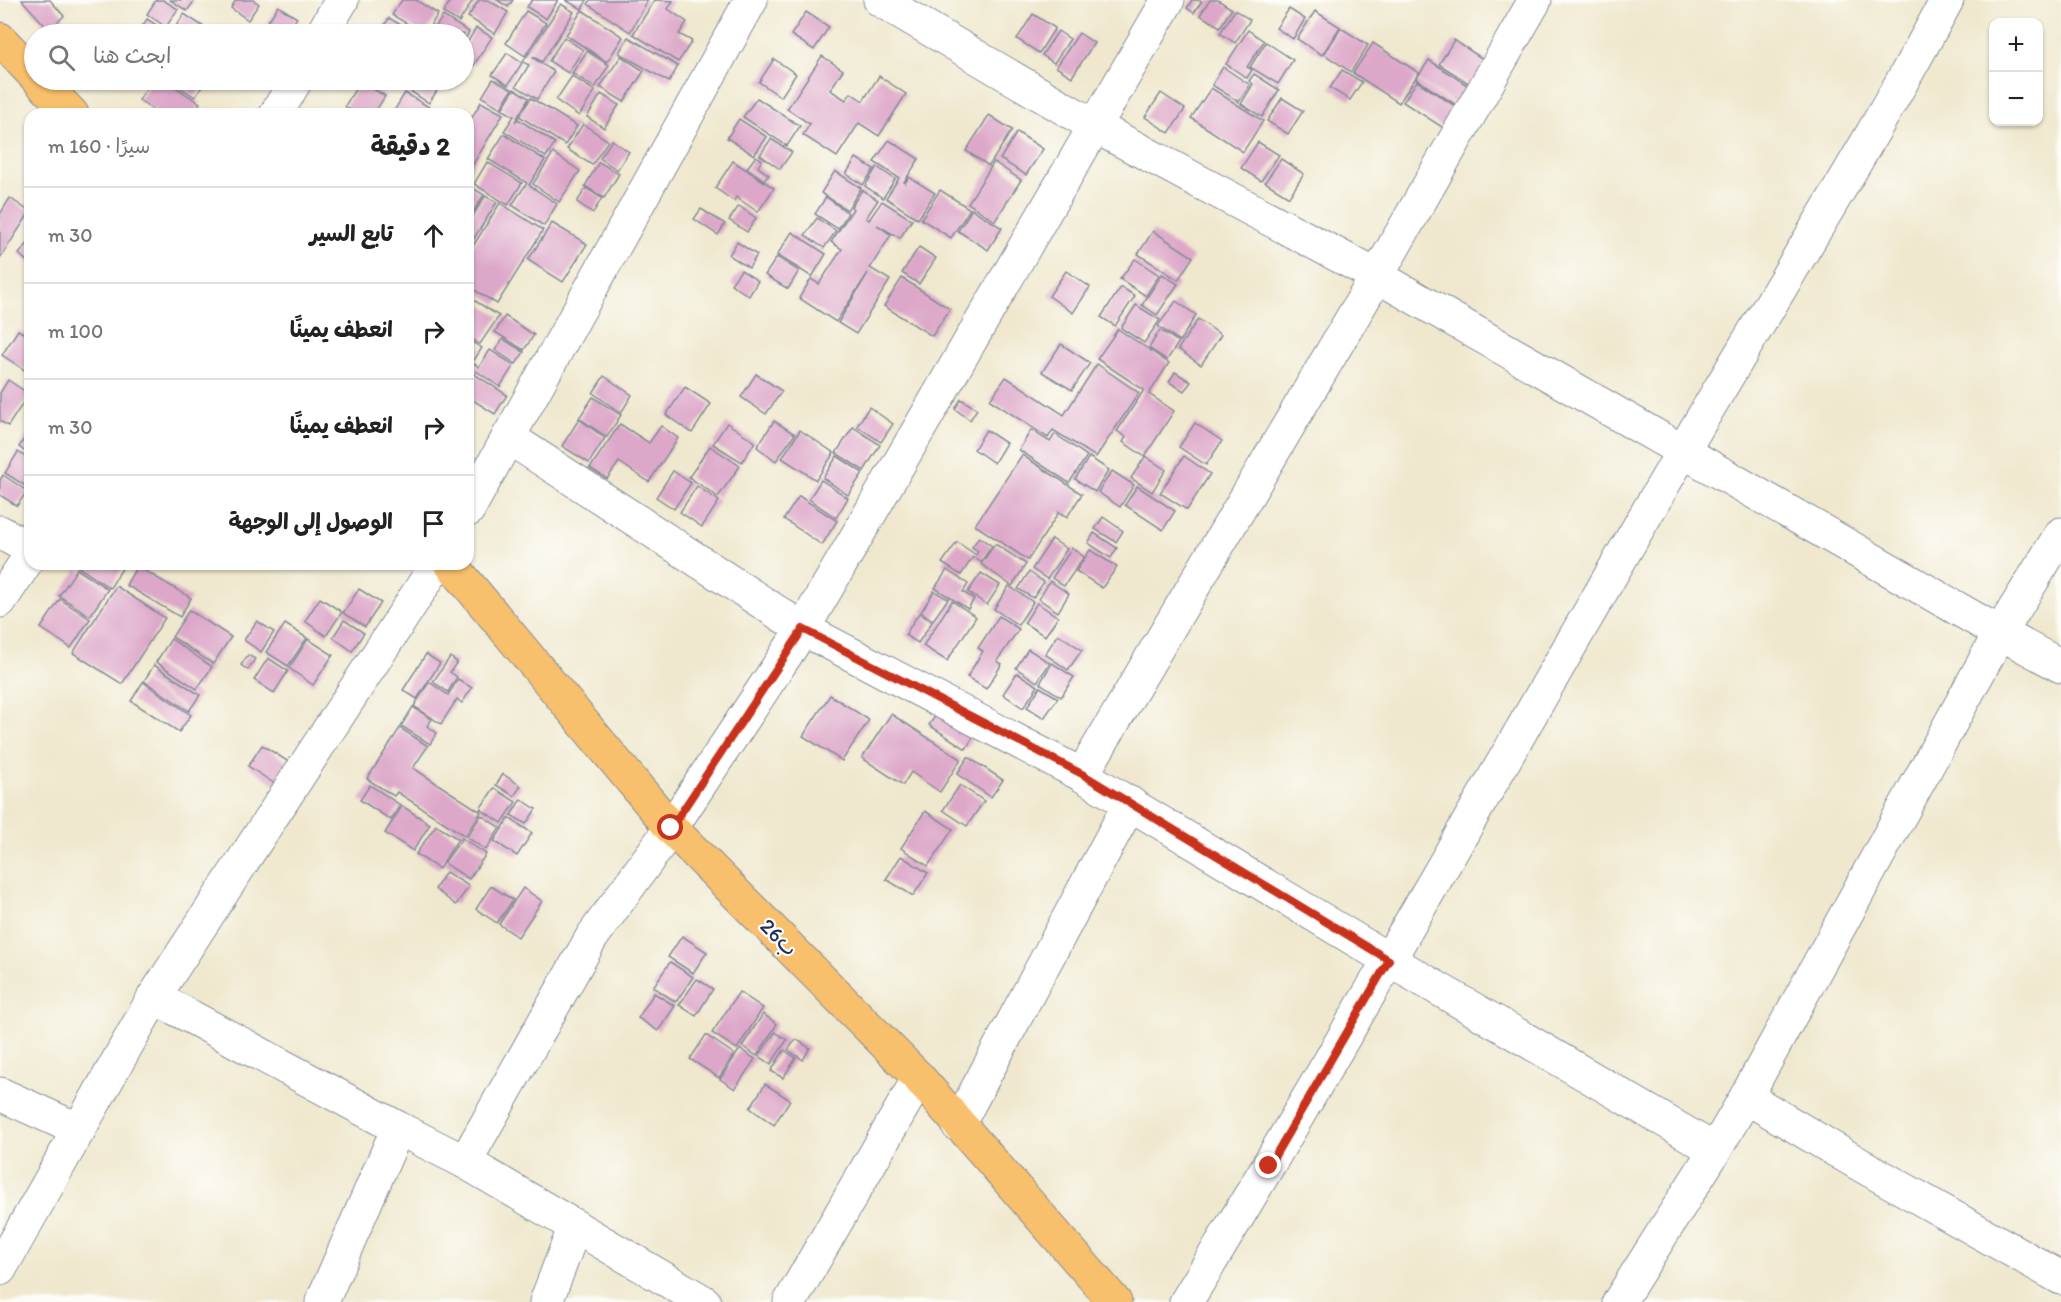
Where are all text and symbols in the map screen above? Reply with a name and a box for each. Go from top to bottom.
map controls [1989,18,2043,126]
button: + [1989,18,2043,72]
search box [24,24,474,90]
icon: search [45,41,78,74]
text: ابحث هنا [93,42,172,69]
button: − [1989,72,2043,126]
text: 2 دقيقة [370,130,450,162]
text: سيرًا · 160 m [48,134,150,158]
icon: ahead [417,219,450,252]
text: تابع السير [310,220,393,247]
text: 30 m [48,223,93,247]
icon: right [417,315,450,348]
text: انعطف يمينًا [290,316,393,343]
text: 100 m [48,319,103,343]
icon: right [417,411,450,444]
text: انعطف يمينًا [290,412,393,439]
text: 30 m [48,415,93,439]
icon: arrive [417,507,450,540]
text: الوصول إلى الوجهة [228,508,393,535]
route start [657,814,683,840]
street label: 26ب [754,912,804,962]
route end [1255,1152,1281,1178]

